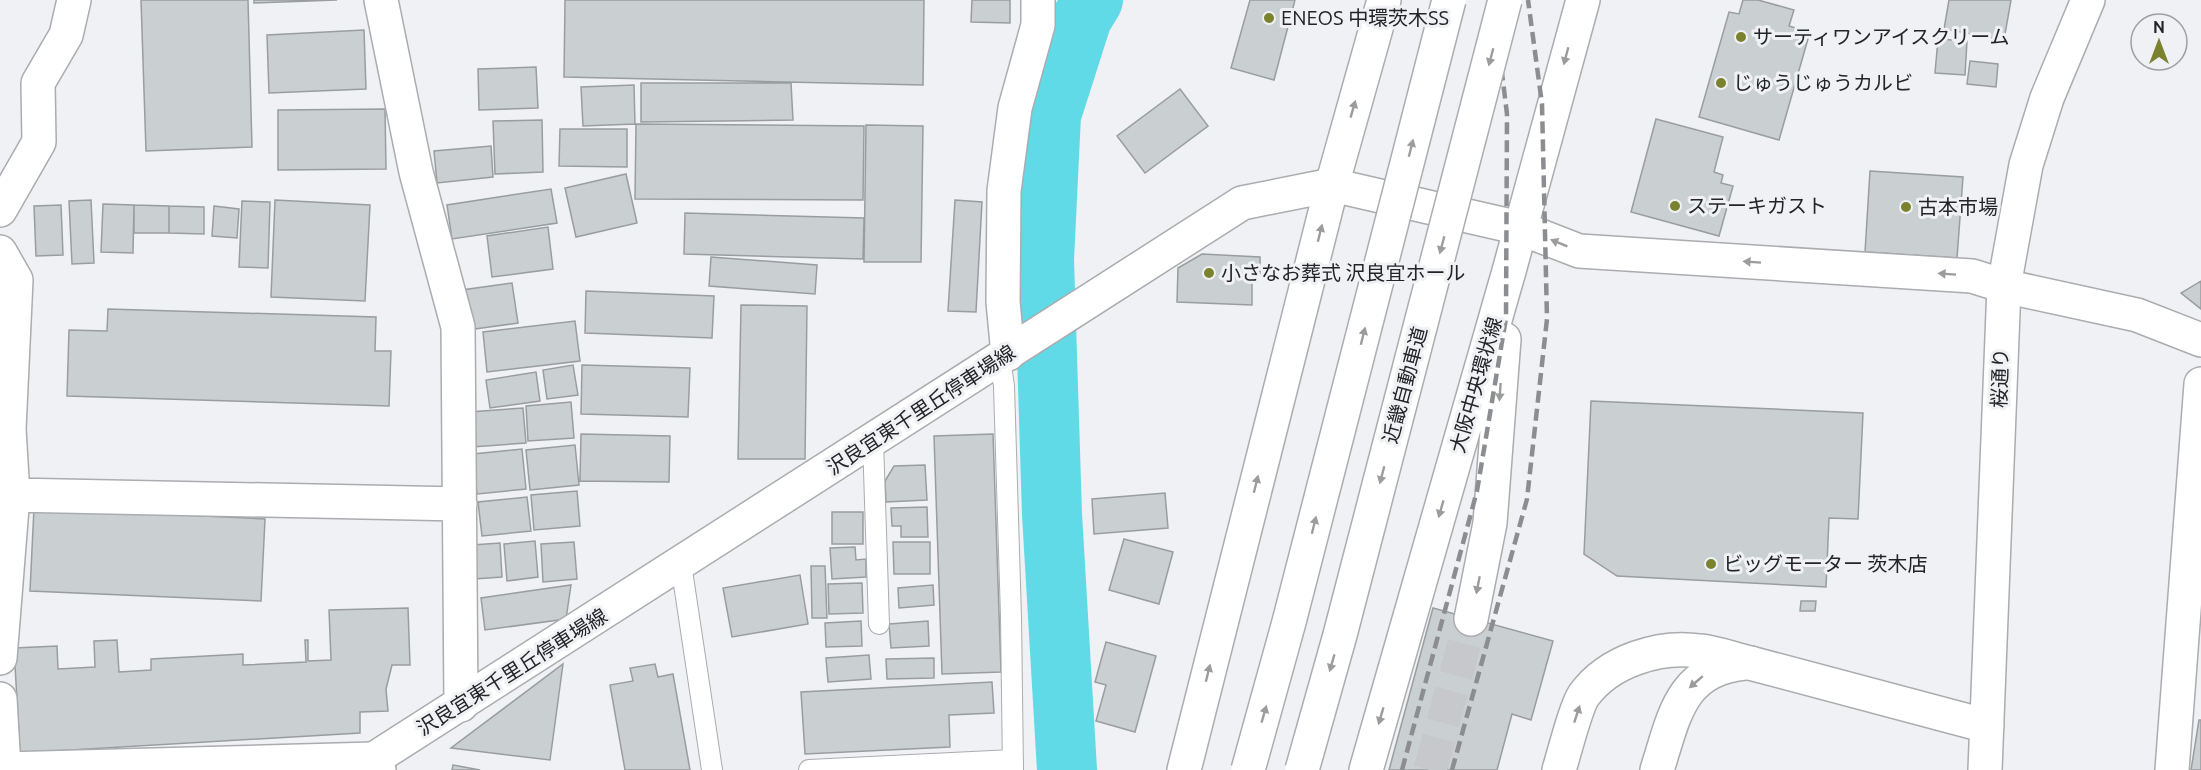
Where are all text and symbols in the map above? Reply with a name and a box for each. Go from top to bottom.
place label: ENEOS 中環茨木SS [1281,6,1449,29]
marker: ENEOS 中環茨木SS [1262,11,1276,25]
north arrow [2129,12,2189,72]
text: N [2153,18,2165,36]
place label: サーティワンアイスクリーム [1753,25,2010,48]
marker: サーティワンアイスクリーム [1734,30,1748,44]
one-way arrow [1485,47,1495,66]
one-way arrow [1561,47,1570,65]
place label: じゅうじゅうカルビ [1733,71,1913,94]
marker: じゅうじゅうカルビ [1714,76,1728,90]
one-way arrow [1349,100,1359,118]
one-way arrow [1407,138,1417,157]
place label: ステーキガスト [1687,194,1827,217]
place label: 古本市場 [1918,195,1998,218]
marker: ステーキガスト [1668,199,1682,213]
marker: 古本市場 [1899,200,1913,214]
one-way arrow [1315,224,1325,243]
one-way arrow [1436,236,1446,254]
one-way arrow [1550,238,1568,248]
one-way arrow [1743,257,1762,267]
place label: 小さなお葬式 沢良宜ホール [1221,261,1466,284]
marker: 小さなお葬式 沢良宜ホール [1202,266,1216,280]
one-way arrow [1938,270,1957,279]
street label: 大阪中央環状線 [1445,314,1506,455]
street label: 近畿自動車道 [1378,324,1431,446]
one-way arrow [1358,327,1368,346]
street label: 沢良宜東千里丘停車場線 [822,340,1019,479]
street label: 桜通り [1987,348,2012,408]
one-way arrow [1495,383,1505,402]
one-way arrow [1376,465,1386,484]
one-way arrow [1252,474,1262,493]
one-way arrow [1436,500,1445,518]
one-way arrow [1310,516,1319,534]
place label: ビッグモーター 茨木店 [1723,552,1928,575]
marker: ビッグモーター 茨木店 [1704,557,1718,571]
one-way arrow [1473,576,1482,595]
street label: 沢良宜東千里丘停車場線 [412,604,611,740]
one-way arrow [1327,654,1336,672]
one-way arrow [1204,663,1214,682]
one-way arrow [1689,675,1704,689]
one-way arrow [1259,705,1269,723]
one-way arrow [1573,705,1582,723]
one-way arrow [1376,708,1385,726]

